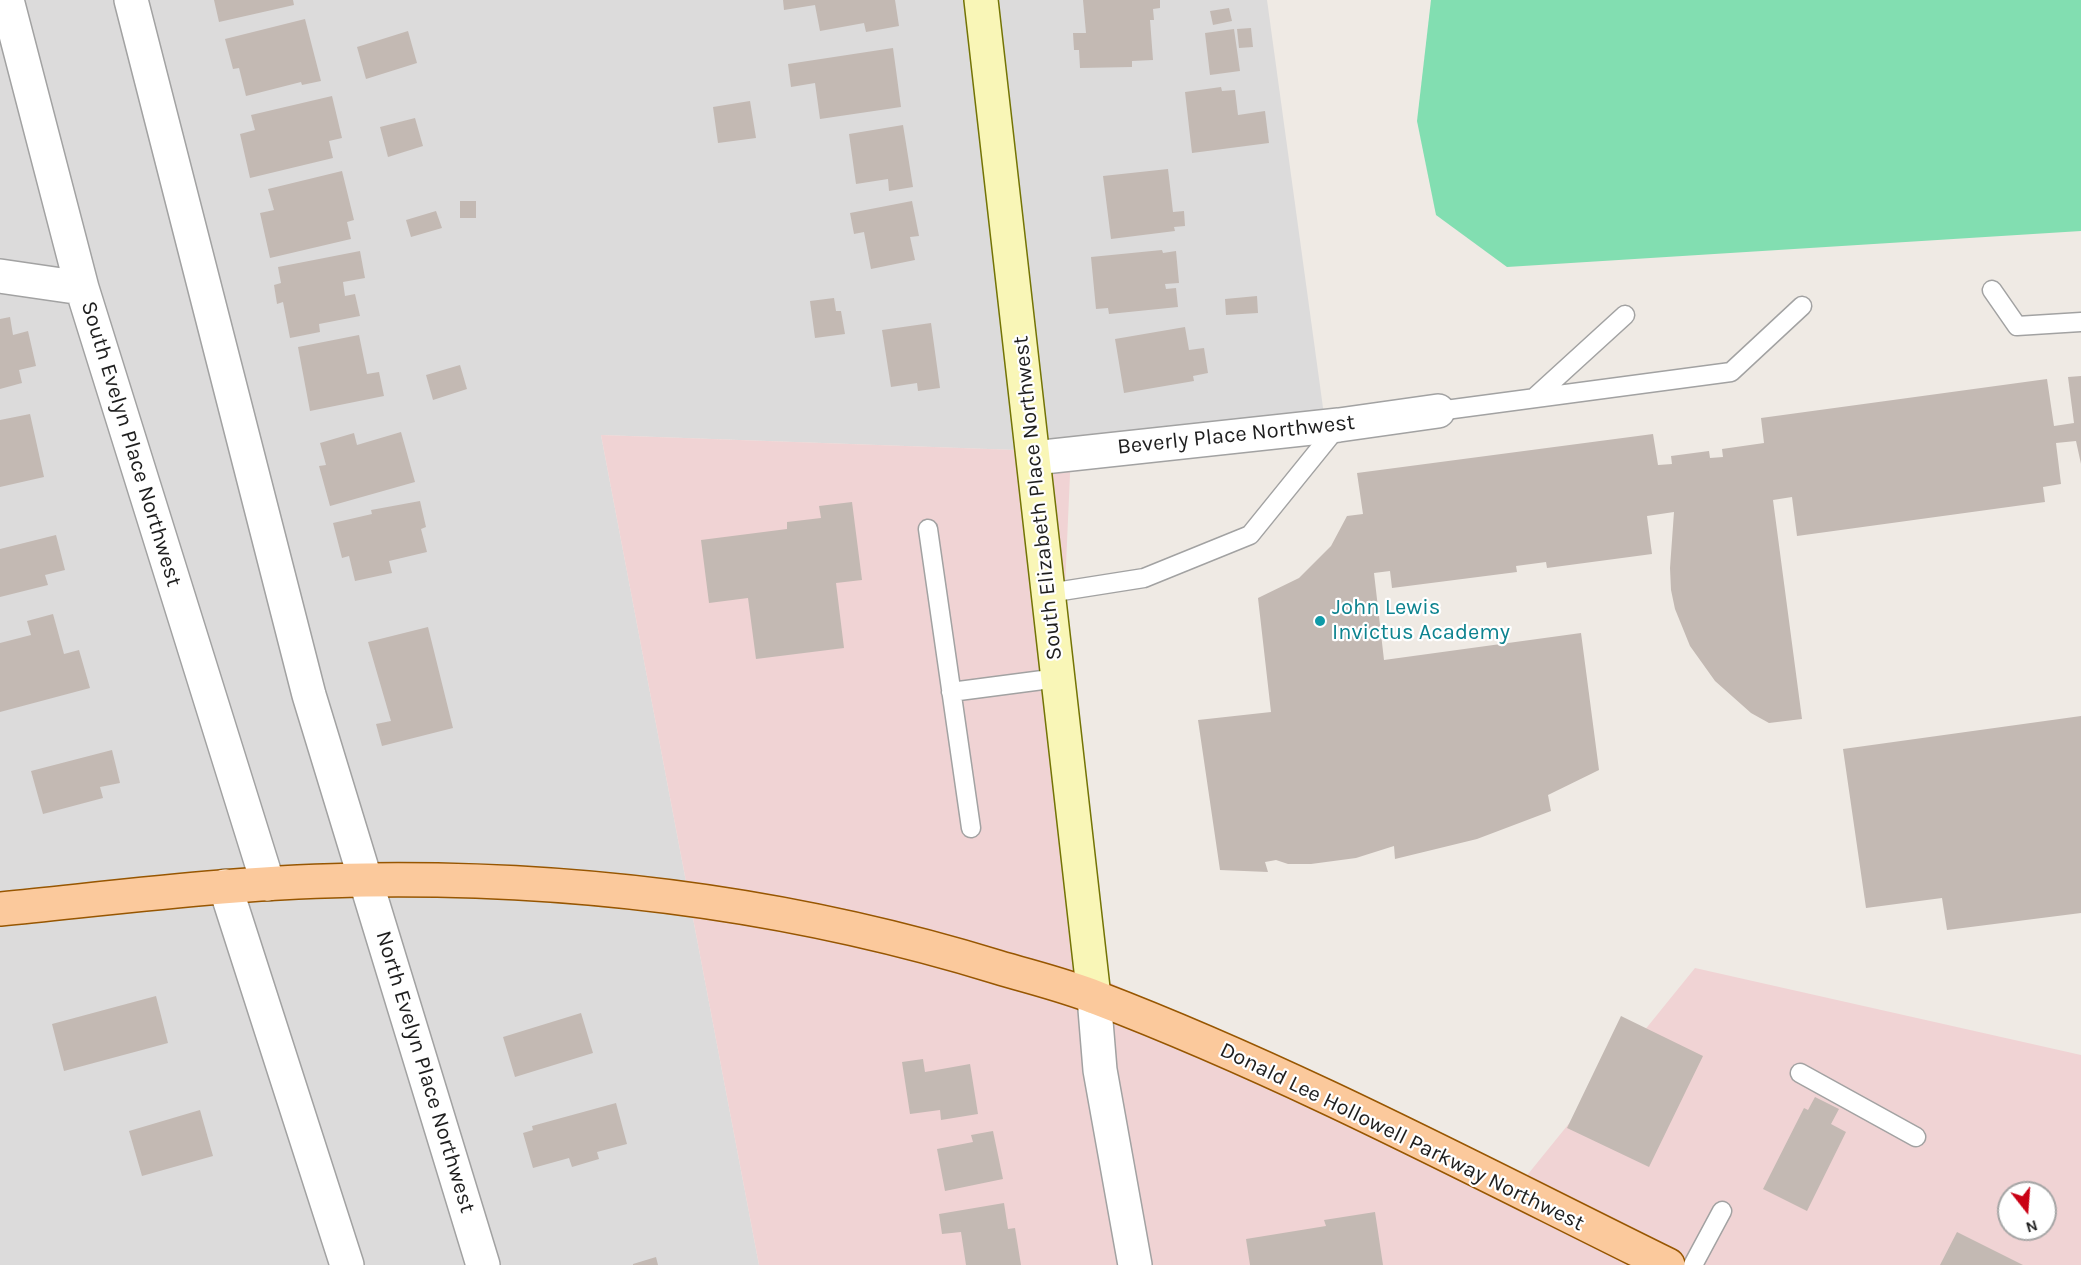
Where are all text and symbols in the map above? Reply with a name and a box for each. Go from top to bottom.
street label: South Evelyn Place Northwest [75,298,187,590]
street label: South Elizabeth Place Northwest [1008,334,1068,662]
street label: Beverly Place Northwest [1116,409,1356,461]
place label: John Lewis Invictus Academy [1332,595,1510,646]
marker: John Lewis Invictus Academy [1313,614,1327,628]
street label: North Evelyn Place Northwest [369,928,481,1216]
street label: Donald Lee Hollowell Parkway Northwest [1216,1037,1588,1237]
north arrow [1997,1181,2057,1241]
text: N [2024,1216,2040,1238]

